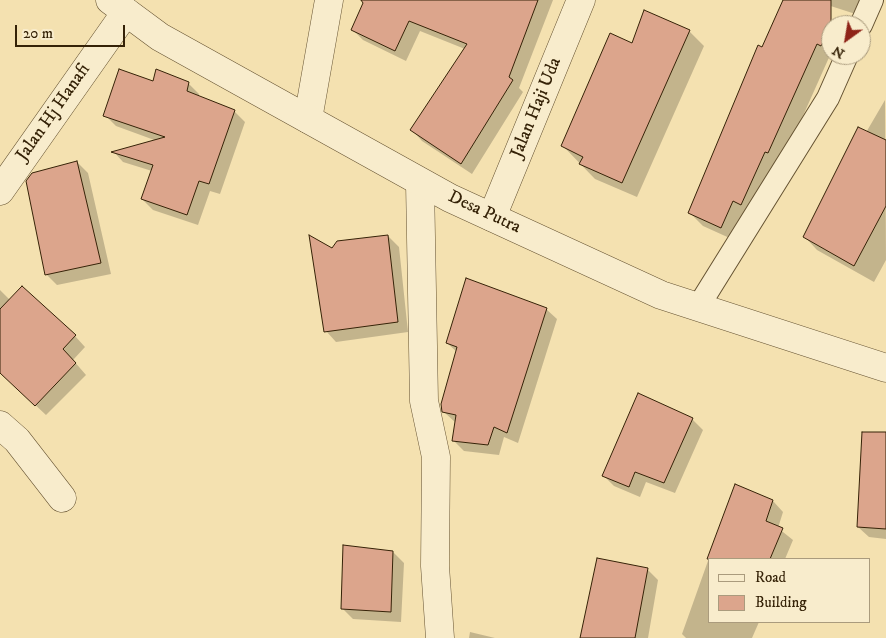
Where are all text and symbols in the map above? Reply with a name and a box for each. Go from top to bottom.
scale bar [18,15,128,47]
north arrow [821,15,871,65]
text: 20 m [23,24,53,43]
text: N [829,41,848,63]
street label: Jalan Haji Uda [507,55,567,161]
street label: Jalan Hj Hanafi [12,60,96,166]
street label: Desa Putra [444,187,524,239]
legend [708,558,871,623]
text: Road [755,568,786,587]
text: Building [755,593,807,612]

